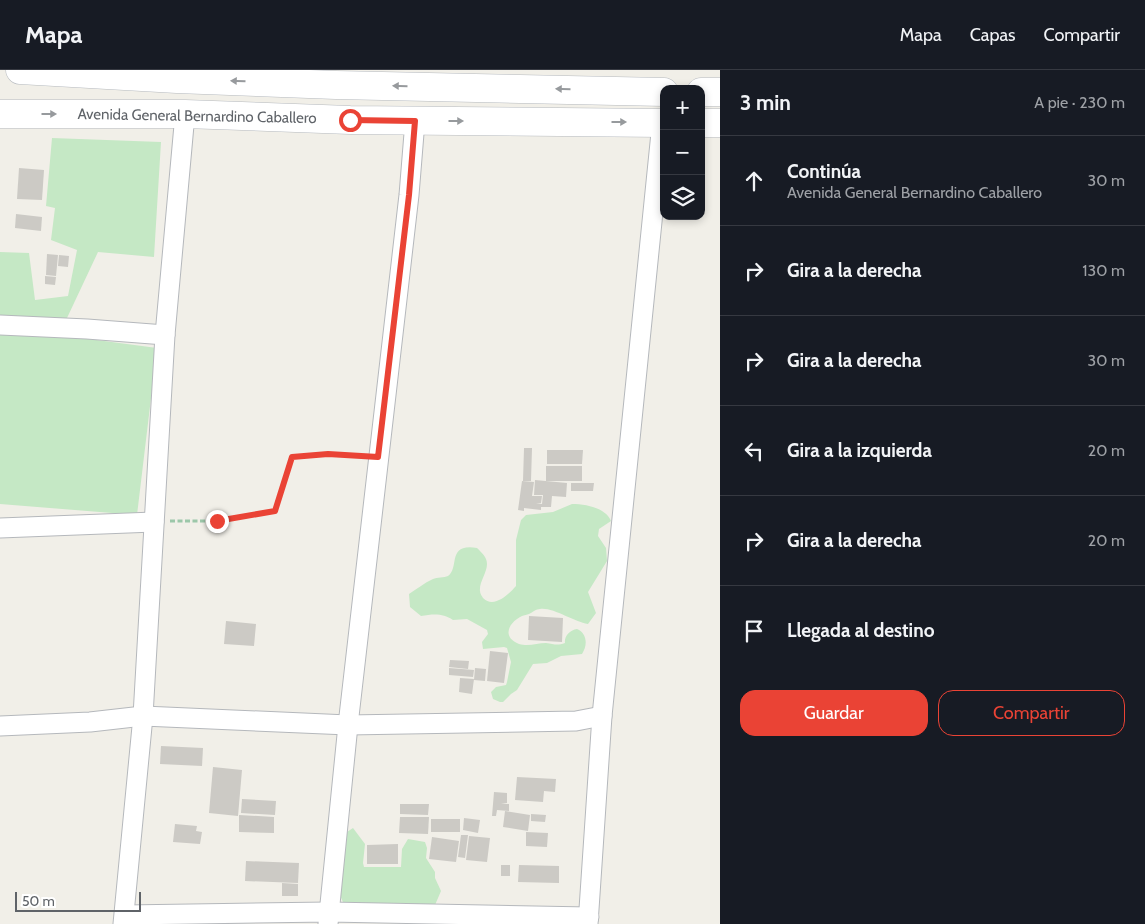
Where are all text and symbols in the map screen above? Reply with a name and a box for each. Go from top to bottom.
text: Mapa [25,20,82,49]
text: Mapa [900,24,942,46]
text: Capas [970,24,1016,46]
text: Compartir [1044,24,1120,46]
one-way arrow [229,77,245,85]
one-way arrow [392,81,408,89]
one-way arrow [554,85,570,93]
map controls [660,85,705,220]
button: + [660,85,705,130]
text: 3 min [740,90,791,115]
text: A pie · 230 m [1034,93,1125,112]
street label: Avenida General Bernardino Caballero [77,105,317,127]
route start [339,109,362,132]
one-way arrow [41,110,57,118]
one-way arrow [448,117,464,125]
one-way arrow [611,118,627,126]
button: − [660,130,705,175]
text: Continúa [787,160,861,183]
icon: ahead [740,167,768,195]
text: 30 m [1088,171,1125,190]
button: layers [660,175,705,220]
text: Avenida General Bernardino Caballero [787,183,1042,202]
icon: right [740,257,768,285]
text: Gira a la derecha [787,259,922,282]
text: 130 m [1082,261,1125,280]
icon: right [740,347,768,375]
text: Gira a la derecha [787,349,922,372]
text: 30 m [1088,351,1125,370]
icon: left [740,437,768,465]
text: Gira a la izquierda [787,439,932,462]
text: 20 m [1088,441,1125,460]
route end [206,510,229,533]
icon: right [740,527,768,555]
text: Gira a la derecha [787,529,922,552]
text: 20 m [1088,531,1125,550]
icon: arrive [740,617,768,645]
text: Llegada al destino [787,619,934,642]
button: Guardar [740,690,928,736]
button: Compartir [938,690,1125,736]
scale bar [15,889,141,912]
text: 50 m [22,892,55,910]

